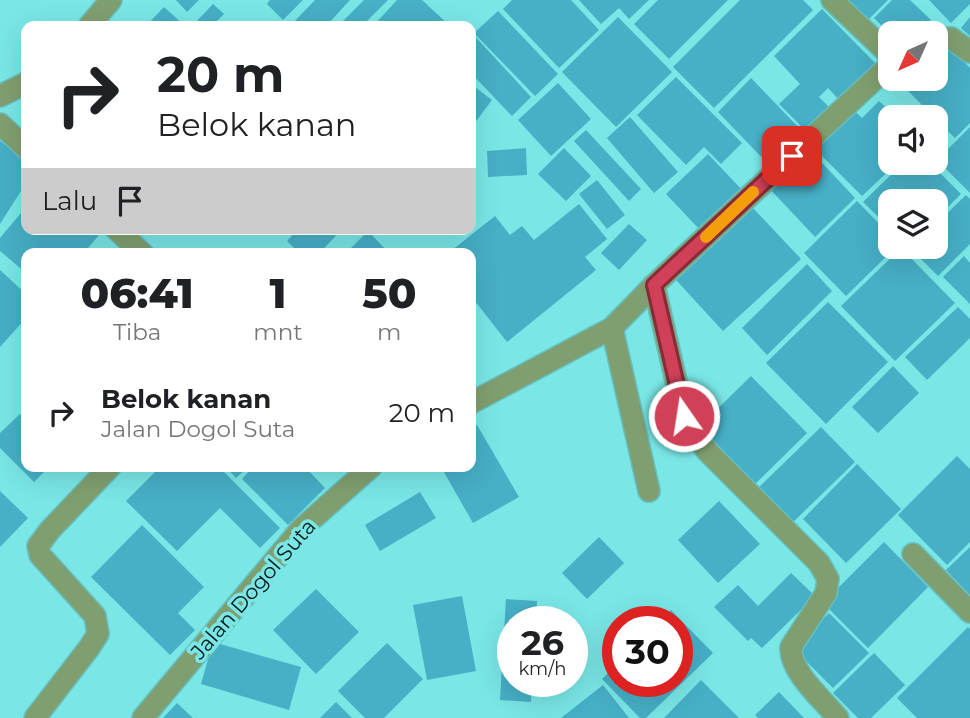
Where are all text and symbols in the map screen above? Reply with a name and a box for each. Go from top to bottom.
north arrow [878,21,948,91]
map controls [878,21,948,259]
text: 20 m [157,45,284,104]
icon: right [42,49,133,140]
text: Belok kanan [157,105,357,144]
button: sound [878,105,948,175]
pin [762,126,822,186]
icon: arrive [773,137,811,175]
icon: arrive [111,182,149,220]
text: Lalu [42,185,97,217]
button: layers [878,189,948,259]
text: 06:41 [81,267,194,319]
text: 1 [269,267,287,319]
text: 50 [362,267,416,319]
text: Tiba [113,318,161,346]
text: mnt [253,318,303,346]
text: m [377,318,402,346]
position arrow [647,379,721,453]
text: Belok kanan [101,383,271,415]
icon: right [42,394,80,432]
text: 20 m [389,397,455,429]
text: Jalan Dogol Suta [101,415,295,443]
street label: Jalan Dogol Suta [185,514,321,665]
speed limit sign: 30 [602,606,693,697]
text: 26 [521,621,564,664]
text: km/h [518,658,567,680]

